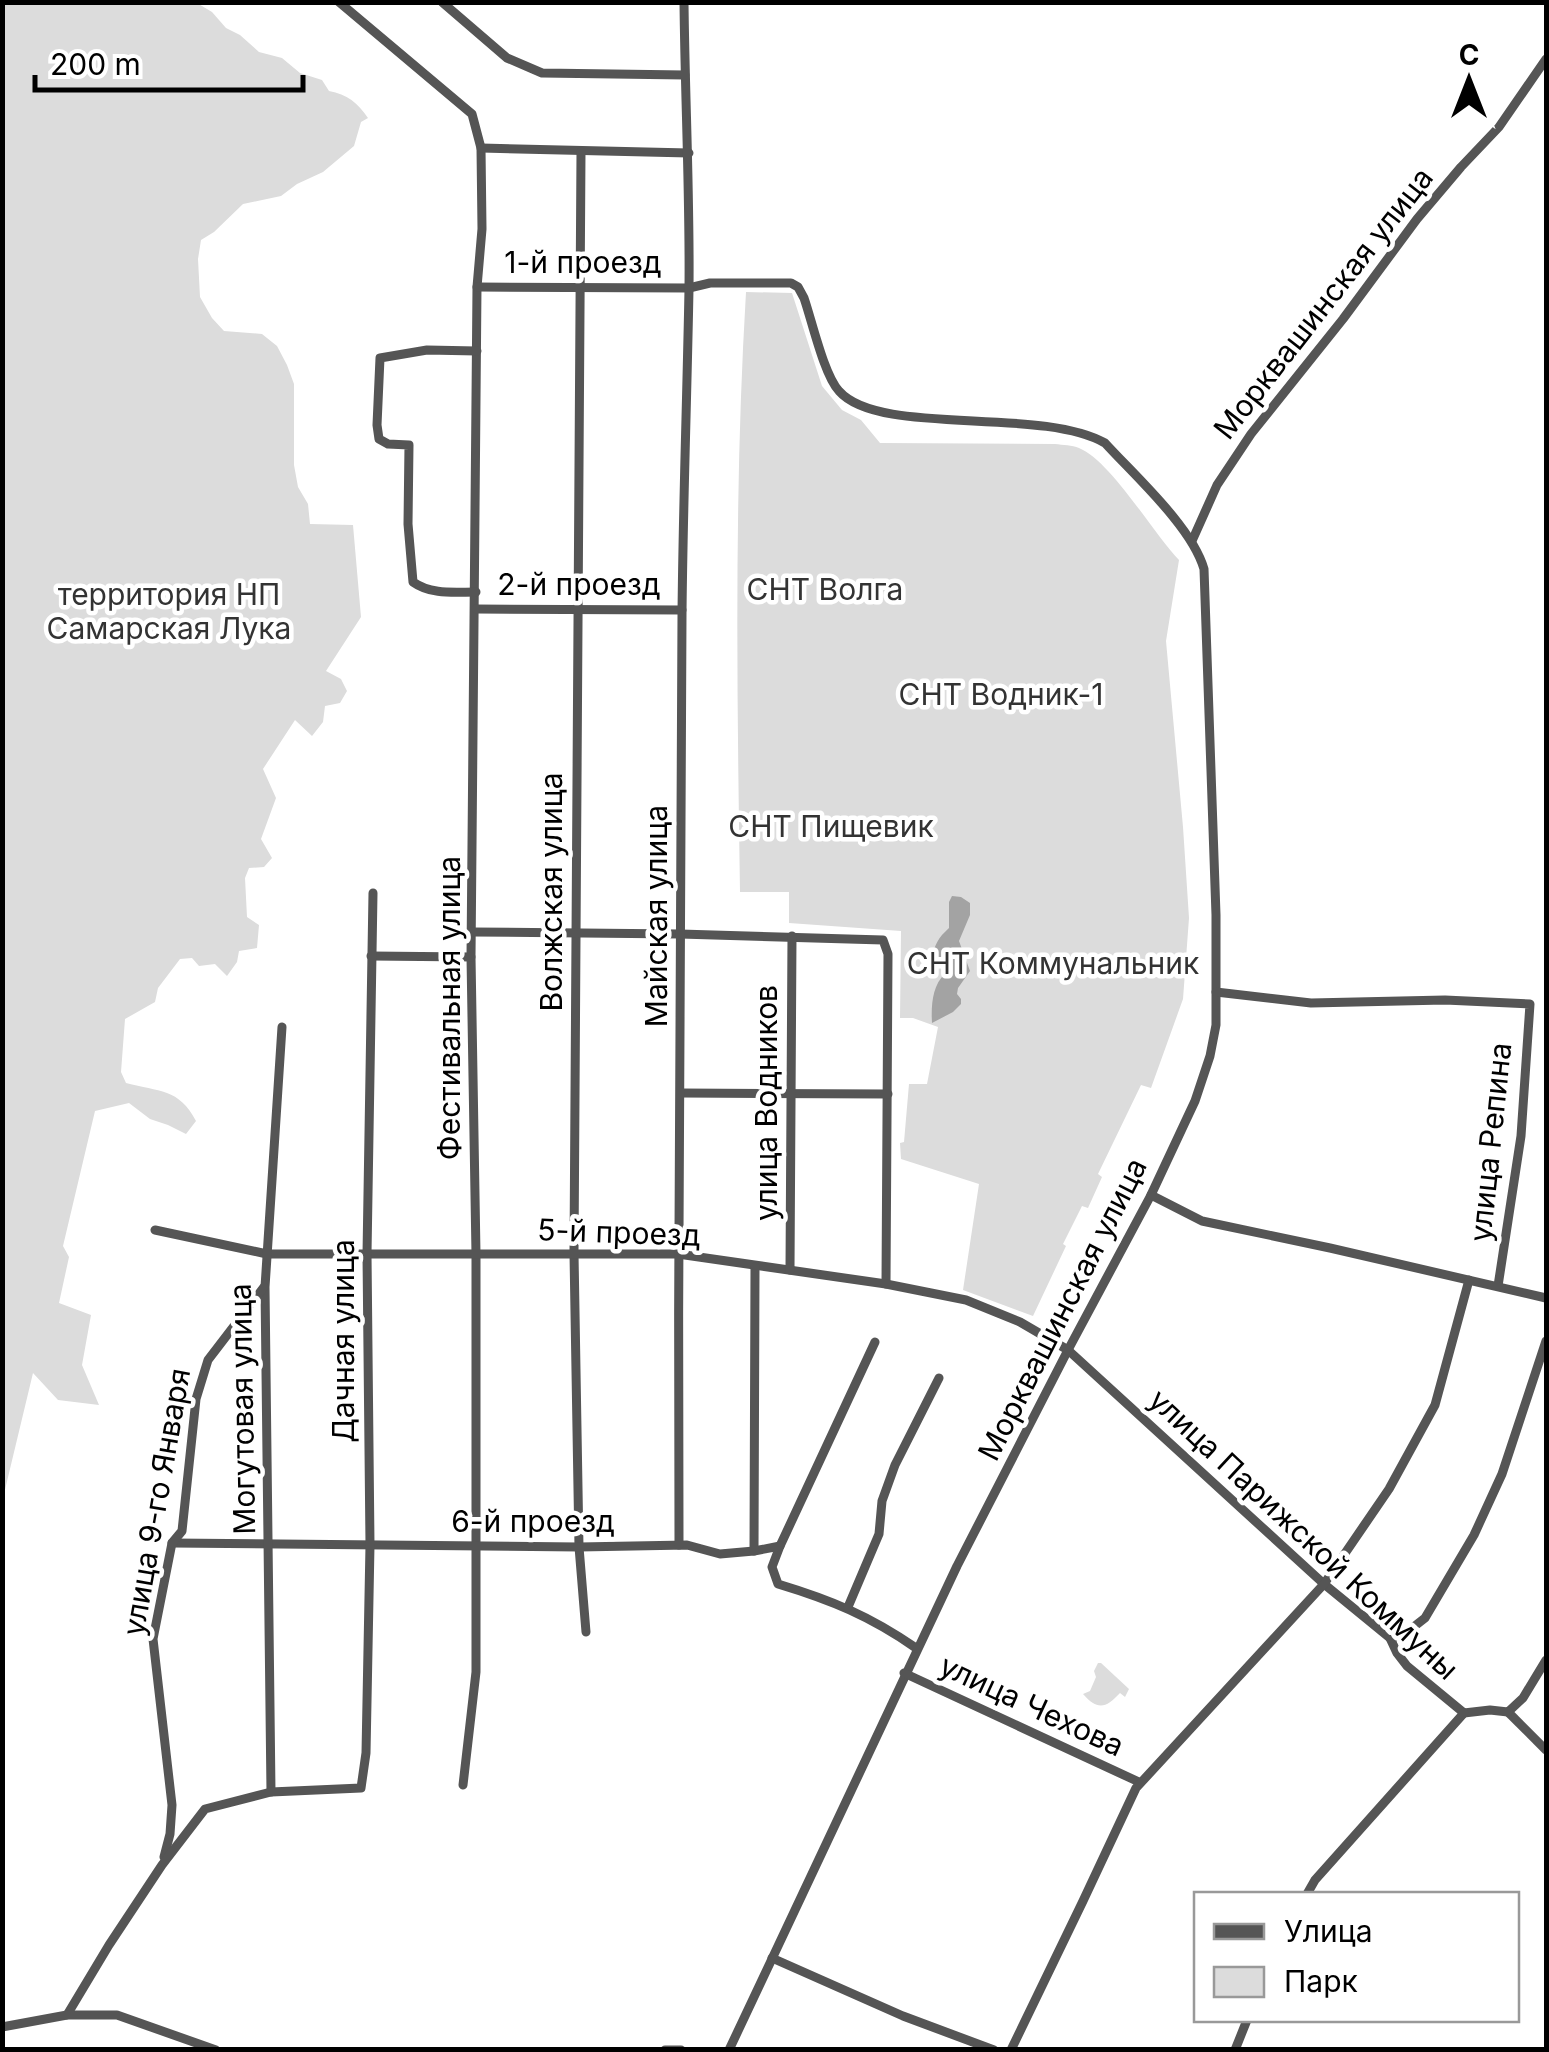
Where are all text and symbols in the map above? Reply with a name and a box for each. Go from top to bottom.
scale bar [35,30,302,92]
north arrow [1419,30,1519,130]
text: С [1459,38,1479,72]
text: 200 m [50,46,141,82]
street label: Морквашинская улица [1206,160,1440,446]
street label: 1-й проезд [504,244,662,280]
street label: 2-й проезд [497,566,661,602]
park label: СНТ Волга [747,571,903,607]
park label: территория НП Самарская Лука [47,576,291,646]
park label: СНТ Водник-1 [899,676,1103,712]
street label: Волжская улица [533,772,569,1012]
street label: Майская улица [638,805,674,1027]
park label: СНТ Пищевик [728,808,934,844]
street label: Фестивальная улица [431,856,467,1160]
park label: СНТ Коммунальник [907,945,1199,981]
street label: улица Водников [748,985,784,1221]
street label: улица Репина [1462,1041,1518,1243]
street label: Морквашинская улица [970,1152,1154,1466]
street label: 5-й проезд [537,1211,701,1253]
street label: Дачная улица [325,1239,361,1443]
street label: Могутовая улица [222,1283,262,1535]
street label: улица 9-го Января [115,1365,197,1639]
street label: улица Парижской Коммуны [1142,1381,1466,1687]
street label: 6-й проезд [451,1503,615,1539]
street label: улица Чехова [934,1647,1130,1763]
legend [1194,1892,1519,2022]
text: Улица [1284,1913,1373,1949]
text: Парк [1284,1963,1358,1999]

